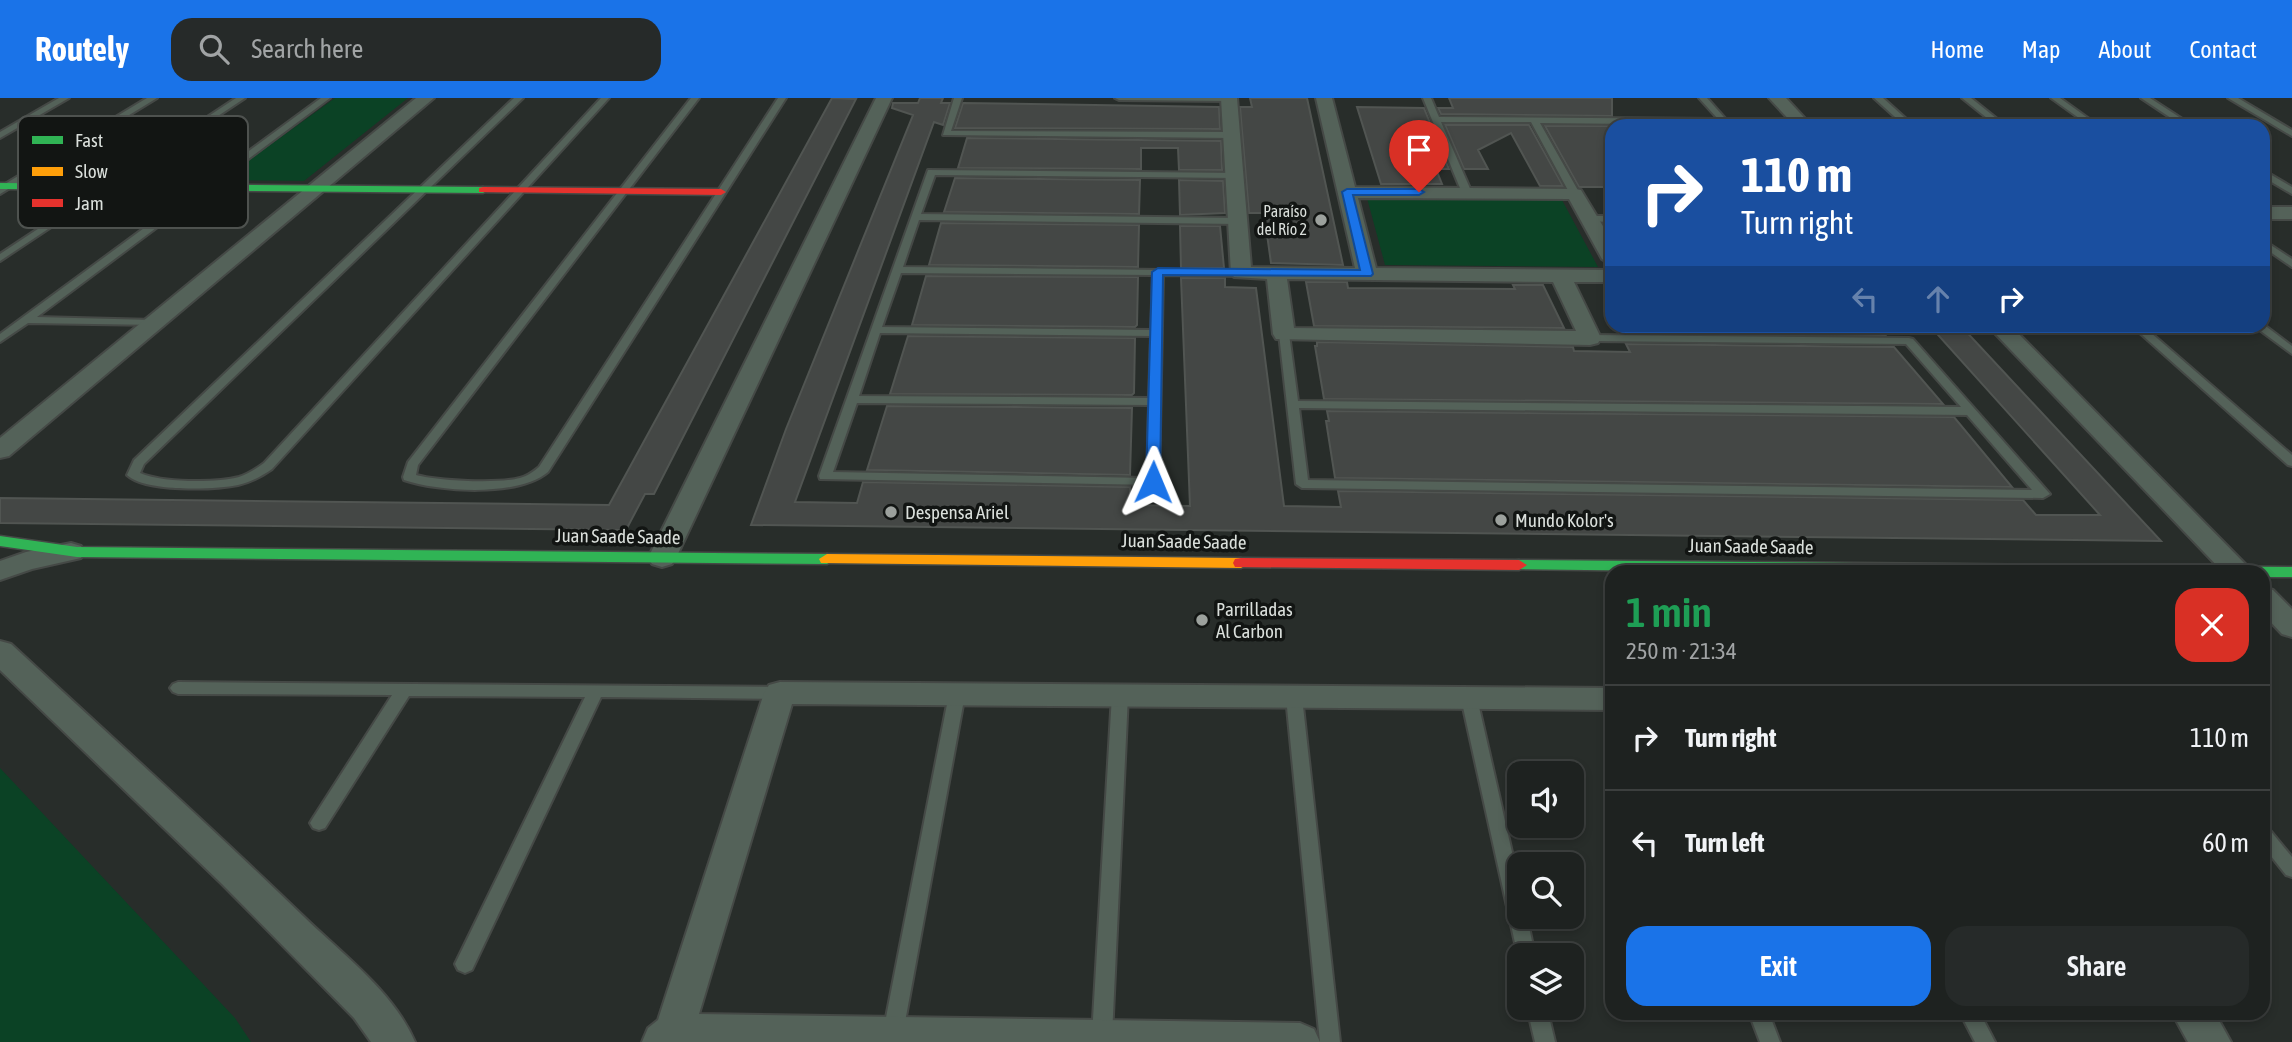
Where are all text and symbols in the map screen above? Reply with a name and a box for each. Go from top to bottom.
search box [171,18,661,81]
text: Routely [35,30,129,68]
icon: search [195,30,233,68]
text: Search here [251,34,363,64]
text: Home [1930,36,1984,63]
text: Map [2022,36,2060,63]
text: About [2098,36,2151,63]
text: Contact [2189,36,2257,63]
legend [18,116,248,228]
pin [1389,120,1449,192]
text: Fast [75,129,103,151]
icon: arrive [1400,131,1438,169]
text: 110 m [1741,146,1852,202]
icon: right [1626,147,1717,238]
text: Slow [75,160,109,182]
text: Jam [75,192,104,214]
place label: Paraíso del Río 2 [1257,202,1307,238]
text: Turn right [1741,204,1854,241]
marker: Paraíso del Río 2 [1313,212,1329,228]
icon: left [1846,280,1884,318]
icon: ahead [1919,280,1957,318]
icon: right [1992,280,2030,318]
position arrow [1116,445,1190,519]
place label: Despensa Ariel [905,501,1009,523]
marker: Despensa Ariel [883,504,899,520]
place label: Mundo Kolor's [1515,509,1614,531]
marker: Mundo Kolor's [1493,512,1509,528]
street label: Juan Saade Saade [555,524,681,548]
street label: Juan Saade Saade [1121,529,1247,553]
street label: Juan Saade Saade [1688,534,1814,558]
text: 1 min [1626,588,1712,636]
button: close [2175,588,2249,662]
place label: Parrilladas Al Carbon [1216,598,1293,642]
marker: Parrilladas Al Carbon [1194,612,1210,628]
text: 250 m · 21:34 [1626,638,1737,664]
icon: right [1626,719,1664,757]
text: Turn right [1685,723,1776,753]
text: 110 m [2190,723,2249,753]
map controls [1507,761,1584,1020]
button: sound [1507,761,1584,838]
icon: left [1626,824,1664,862]
text: Turn left [1685,828,1765,858]
text: 60 m [2202,828,2249,858]
button: search [1507,852,1584,929]
button: Exit [1626,926,1931,1006]
button: Share [1945,926,2249,1006]
button: layers [1507,943,1584,1020]

